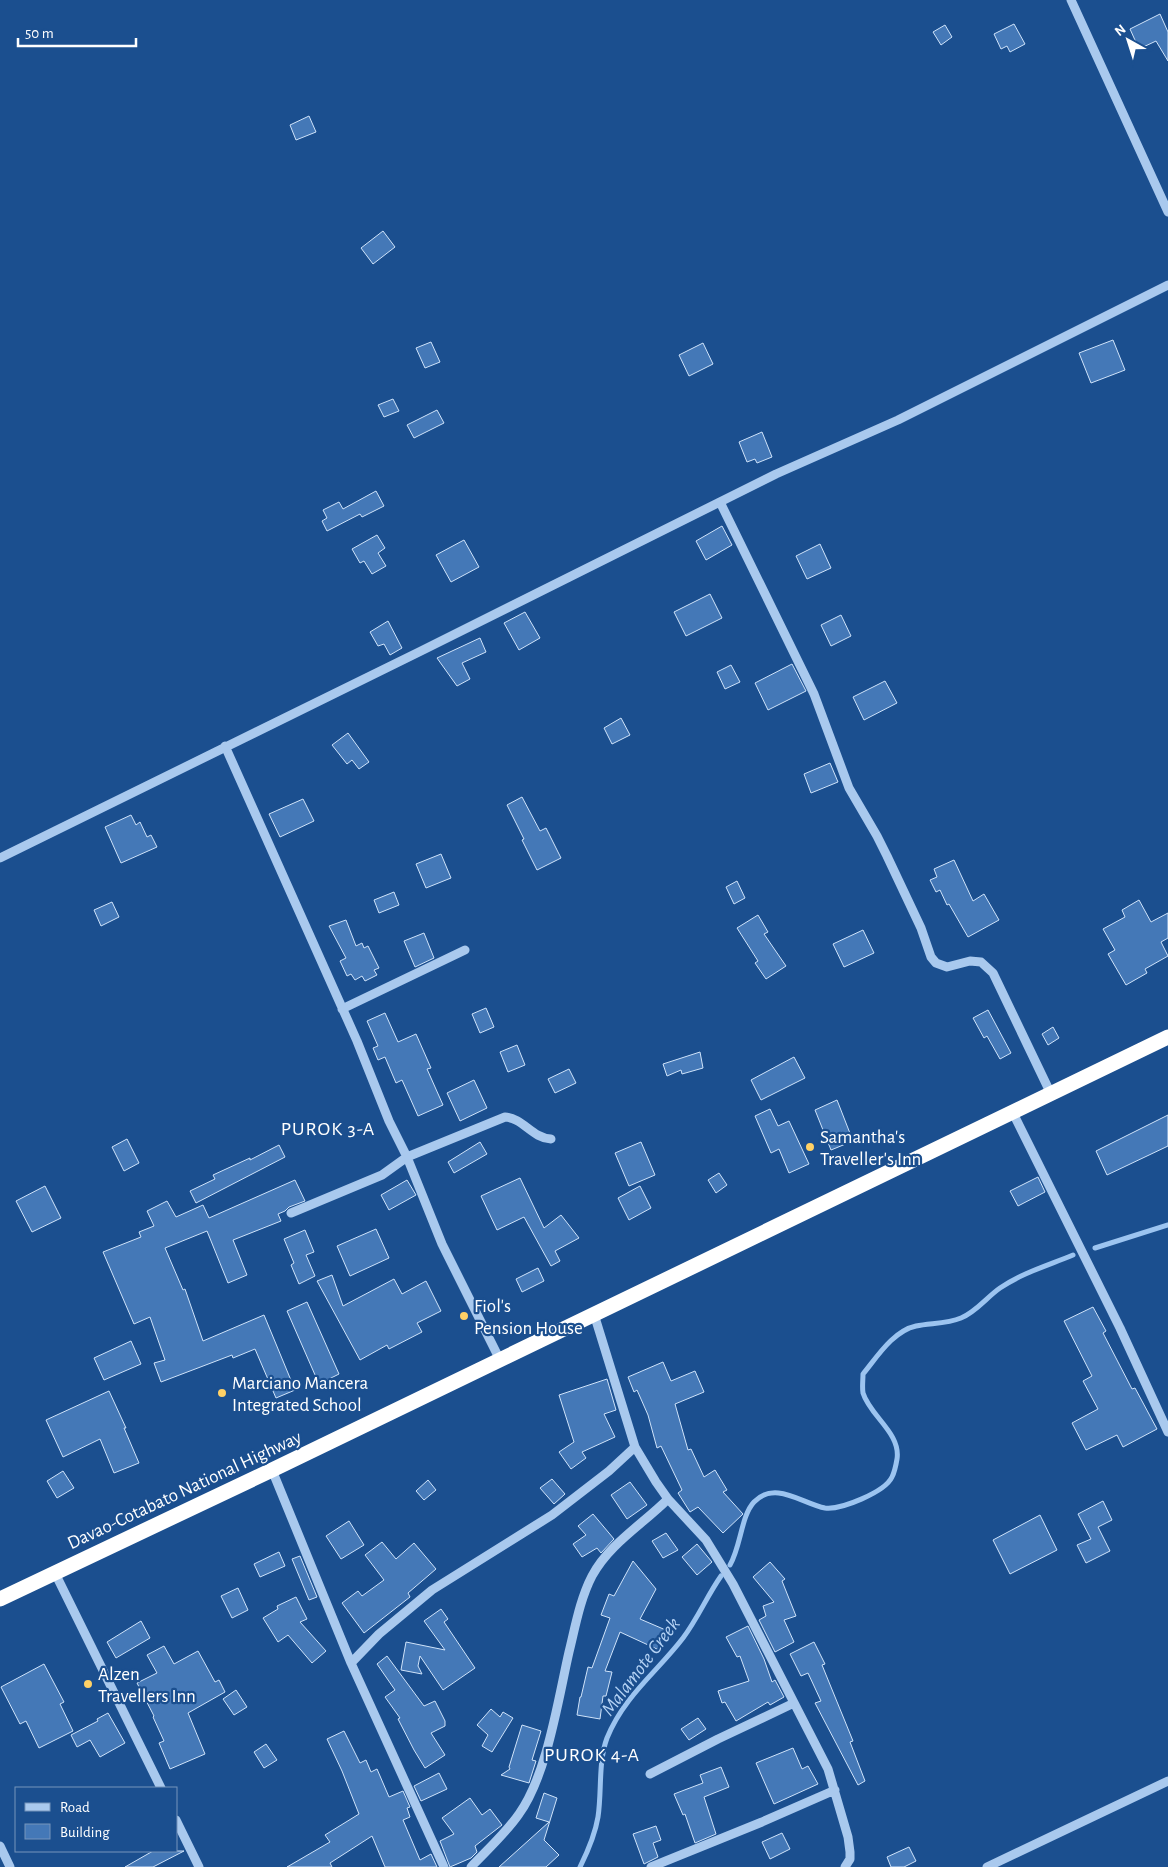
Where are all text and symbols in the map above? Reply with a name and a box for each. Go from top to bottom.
scale bar [18,15,135,47]
north arrow [1103,15,1153,65]
text: N [1112,22,1129,39]
text: 50 m [25,26,54,41]
district label: PUROK 3-A [281,1119,375,1139]
place label: Samantha's Traveller's Inn [820,1128,921,1169]
marker: Samantha's Traveller's Inn [804,1141,816,1153]
place label: Fiol's Pension House [474,1297,583,1338]
marker: Fiol's Pension House [458,1310,470,1322]
place label: Marciano Mancera Integrated School [232,1374,368,1415]
marker: Marciano Mancera Integrated School [216,1387,228,1399]
street label: Davao-Cotabato National Highway [65,1428,305,1553]
water label: Malamote Creek [598,1614,684,1719]
place label: Alzen Travellers Inn [98,1665,196,1706]
marker: Alzen Travellers Inn [82,1678,94,1690]
district label: PUROK 4-A [544,1745,640,1765]
legend [15,1787,178,1852]
text: Road [60,1800,90,1815]
text: Building [60,1825,110,1840]

